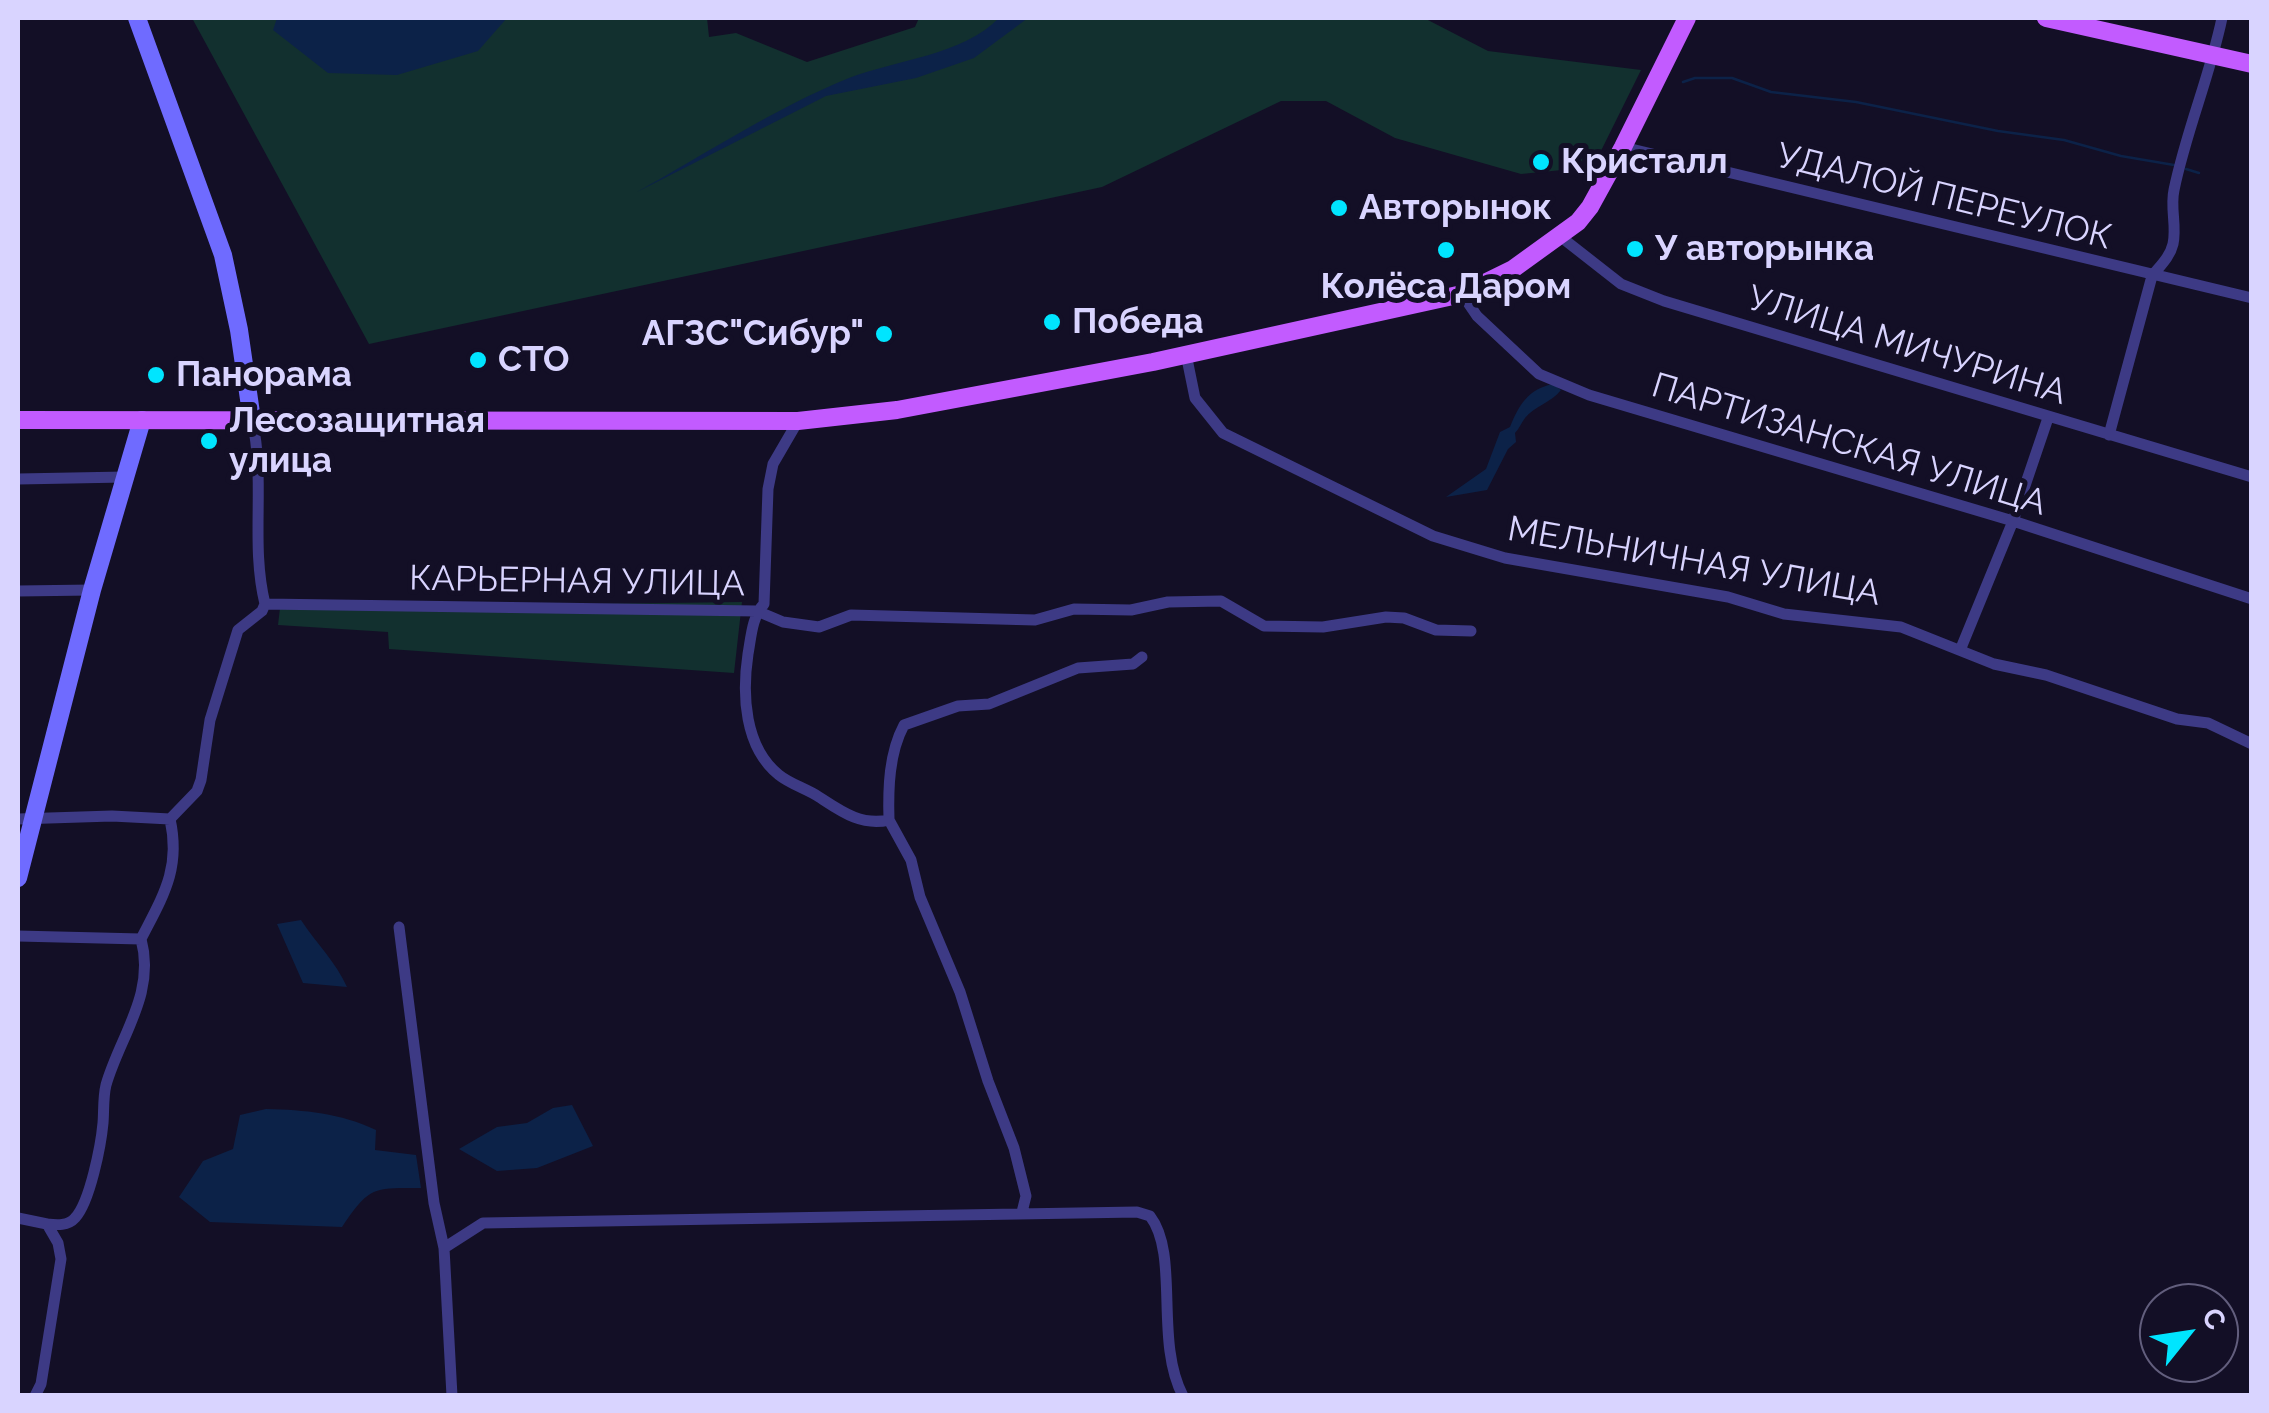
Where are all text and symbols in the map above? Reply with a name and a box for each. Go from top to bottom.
street label: УДАЛОЙ ПЕРЕУЛОК [1772,135,2116,259]
place label: Кристалл [1561,141,1728,183]
marker: Кристалл [1530,151,1552,173]
place label: Авторынок [1359,187,1552,229]
marker: Авторынок [1328,197,1350,219]
place label: У авторынка [1655,228,1874,270]
marker: У авторынка [1624,238,1646,260]
marker: Колёса Даром [1435,239,1457,261]
place label: Колёса Даром [1321,266,1571,308]
street label: УЛИЦА МИЧУРИНА [1743,278,2071,414]
place label: Победа [1072,301,1204,343]
marker: Победа [1041,311,1063,333]
place label: АГЗС"Сибур" [642,313,864,355]
marker: АГЗС"Сибур" [873,323,895,345]
place label: СТО [498,339,570,381]
marker: СТО [467,349,489,371]
place label: Панорама [176,354,352,396]
marker: Панорама [145,364,167,386]
street label: ПАРТИЗАНСКАЯ УЛИЦА [1647,365,2051,525]
place label: Лесозащитная улица [229,400,485,482]
marker: Лесозащитная улица [198,430,220,452]
street label: МЕЛЬНИЧНАЯ УЛИЦА [1505,509,1883,615]
street label: КАРЬЕРНАЯ УЛИЦА [409,558,745,606]
north arrow [2139,1283,2239,1383]
text: С [2195,1302,2233,1335]

